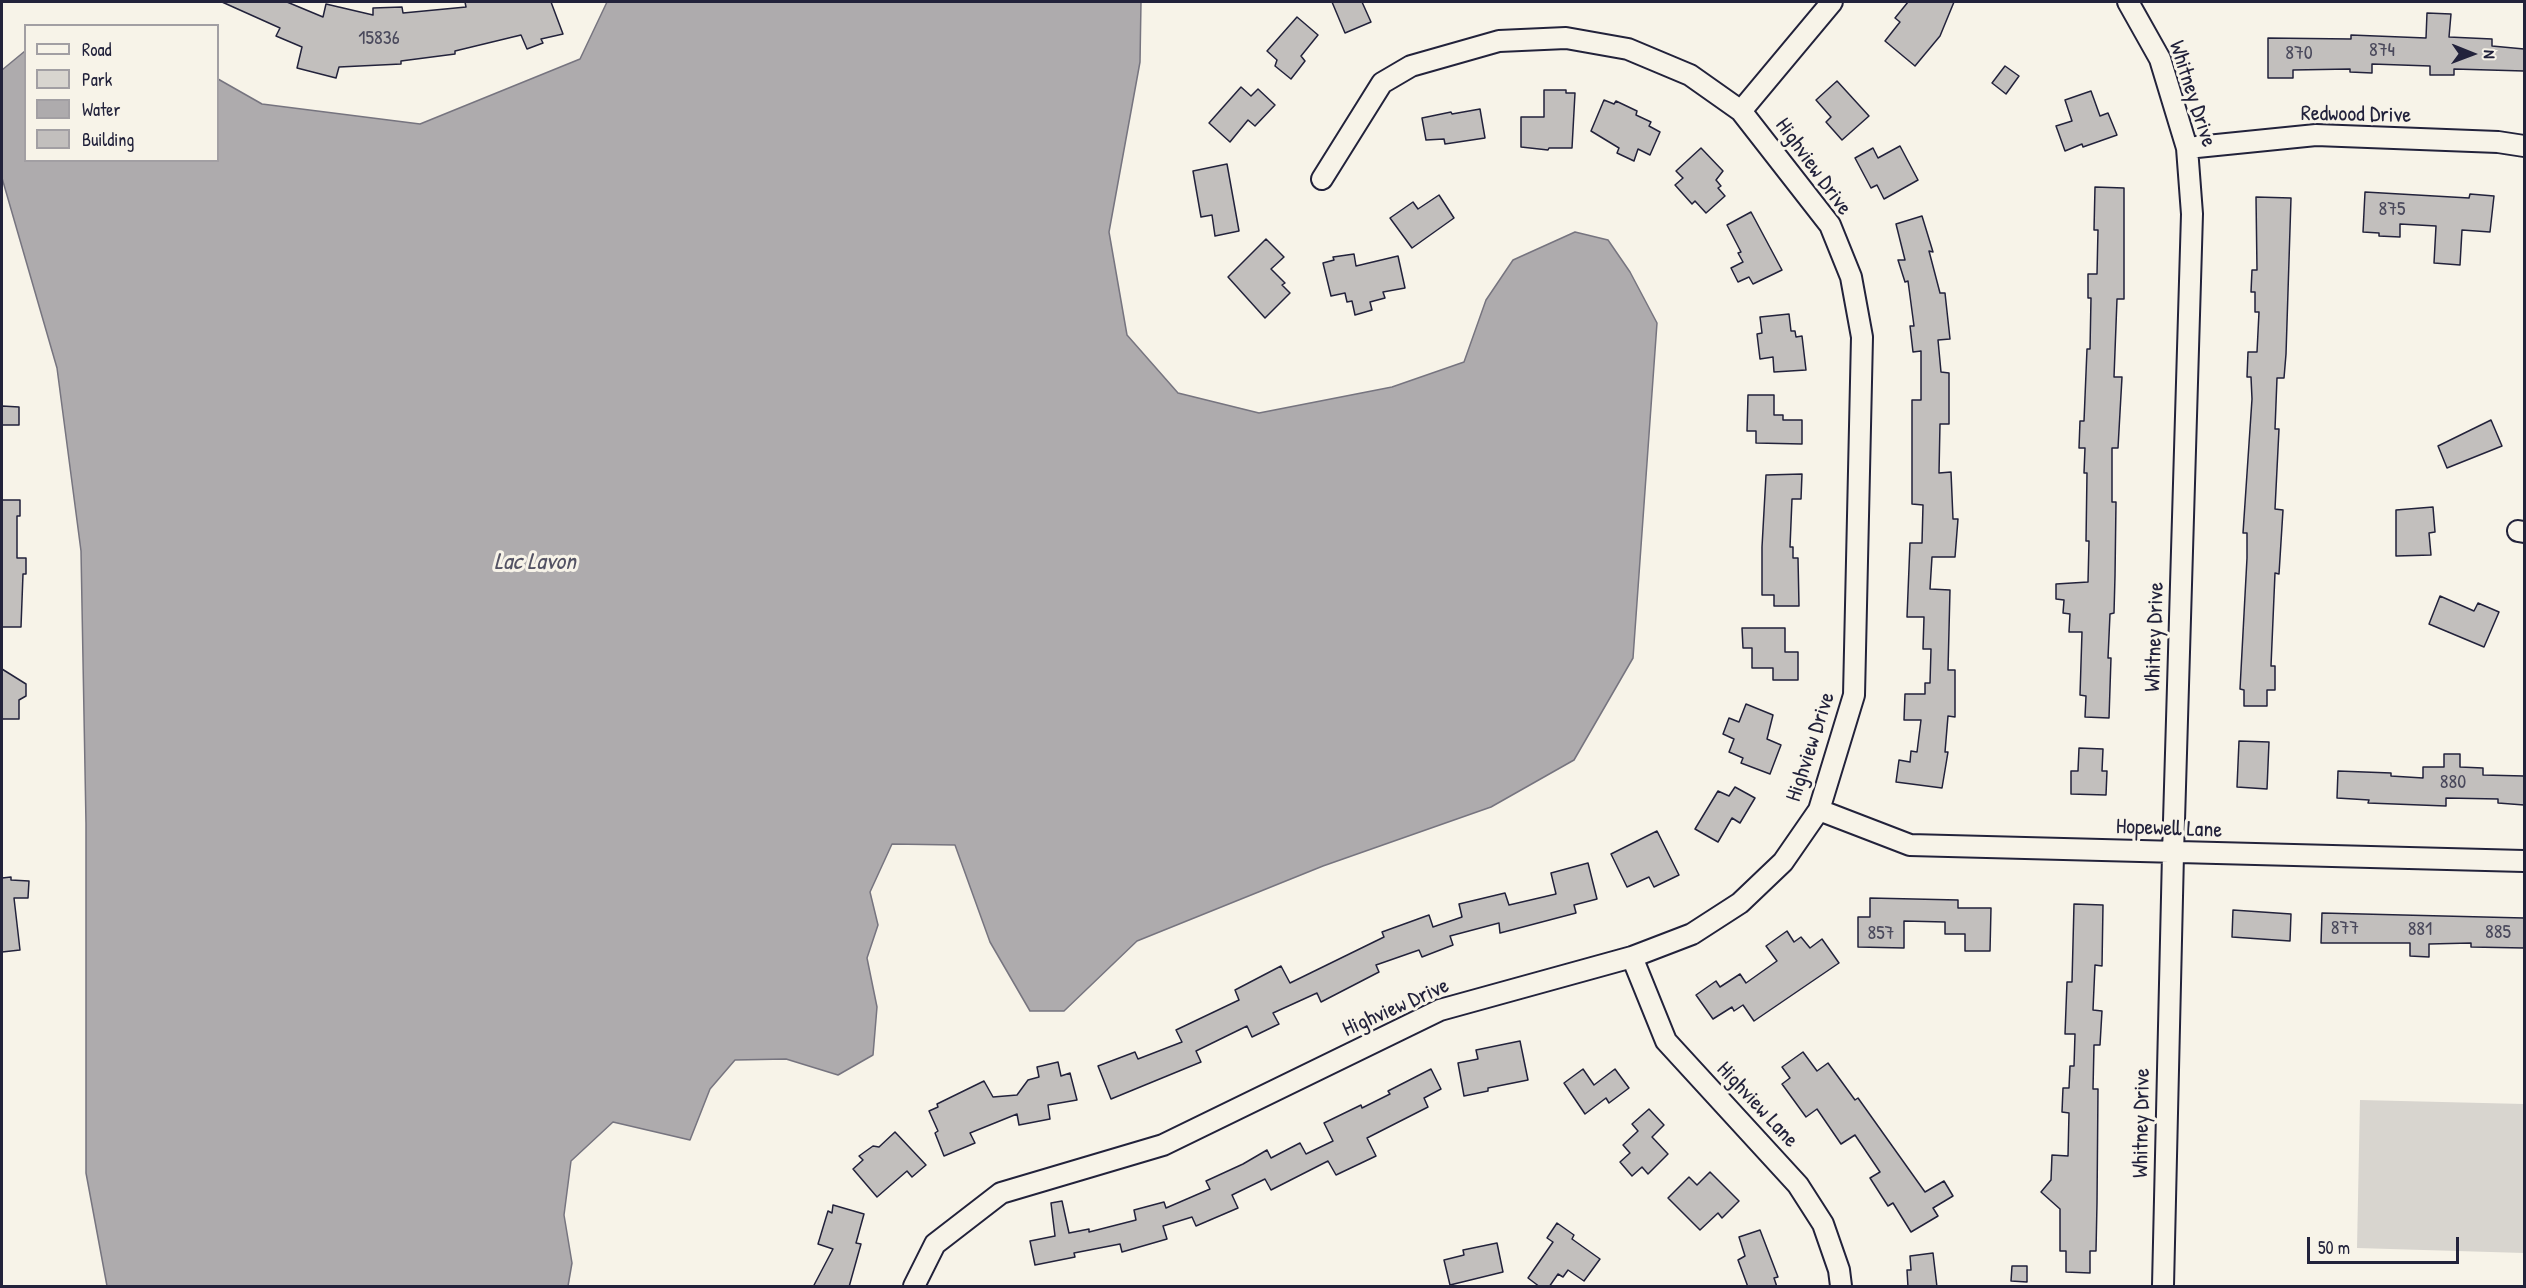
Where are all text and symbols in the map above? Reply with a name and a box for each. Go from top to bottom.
legend [24,24,219,162]
north arrow [2442,24,2502,84]
house number: 15836 [358,27,400,51]
text: Road [82,37,112,62]
street label: Whitney Drive [2162,38,2222,150]
house number: 874 [2369,39,2395,63]
house number: 870 [2285,42,2313,66]
text: N [2479,50,2501,59]
text: Park [82,67,112,92]
text: Water [82,97,120,122]
street label: Redwood Drive [2301,101,2411,129]
street label: Highview Drive [1769,113,1857,221]
text: Building [82,127,134,152]
house number: 875 [2378,198,2406,222]
water label: Lac Lavon [494,549,576,577]
street label: Whitney Drive [2140,582,2170,692]
street label: Highview Drive [1781,689,1841,805]
house number: 880 [2440,771,2466,795]
street label: Hopewell Lane [2115,814,2223,844]
house number: 877 [2331,917,2359,941]
house number: 881 [2408,918,2432,942]
house number: 885 [2485,921,2511,945]
house number: 857 [1867,922,1895,946]
street label: Highview Drive [1339,973,1453,1043]
street label: Highview Lane [1711,1057,1803,1153]
street label: Whitney Drive [2128,1068,2156,1178]
scale bar [2310,1225,2462,1263]
text: 50 m [2318,1235,2350,1260]

